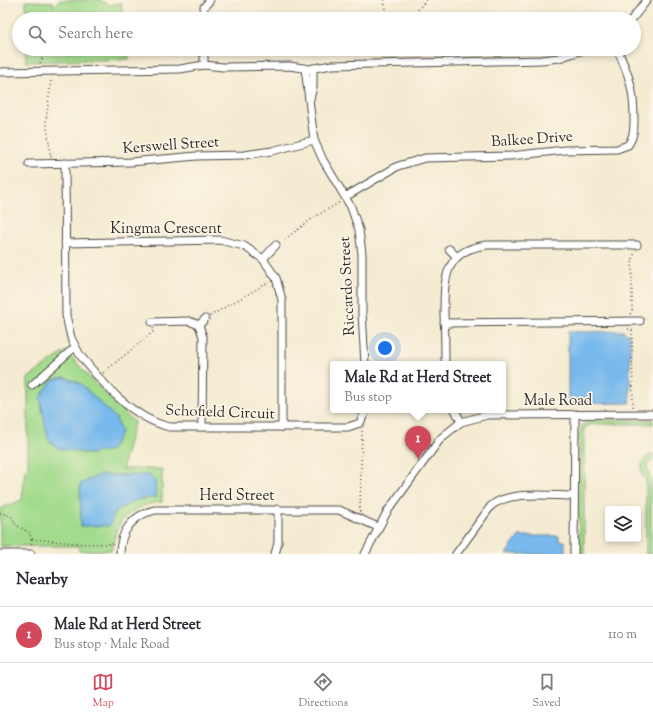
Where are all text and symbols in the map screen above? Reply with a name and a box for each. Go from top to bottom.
search box [12,12,641,56]
icon: search [26,23,48,45]
text: Search here [58,24,133,45]
street label: Balkee Drive [490,127,574,153]
street label: Kerswell Street [122,132,220,160]
street label: Kingma Crescent [110,219,222,240]
street label: Riccardo Street [335,236,361,336]
your location [375,338,395,358]
popup [330,361,506,413]
text: Male Rd at Herd Street [345,368,491,389]
text: Bus stop [345,389,392,407]
street label: Male Road [524,391,593,412]
street label: Schofield Circuit [165,401,275,425]
pin: 1 [405,426,431,459]
street label: Herd Street [200,486,274,507]
map controls [605,506,641,542]
button: layers [605,506,641,542]
text: Nearby [16,568,68,592]
text: Male Rd at Herd Street [54,615,201,636]
text: 1 [27,626,31,644]
text: 110 m [608,626,637,644]
text: Bus stop · Male Road [54,636,170,654]
tab: Map [92,671,114,711]
tab: Directions [299,671,348,711]
tab: Saved [533,671,561,711]

